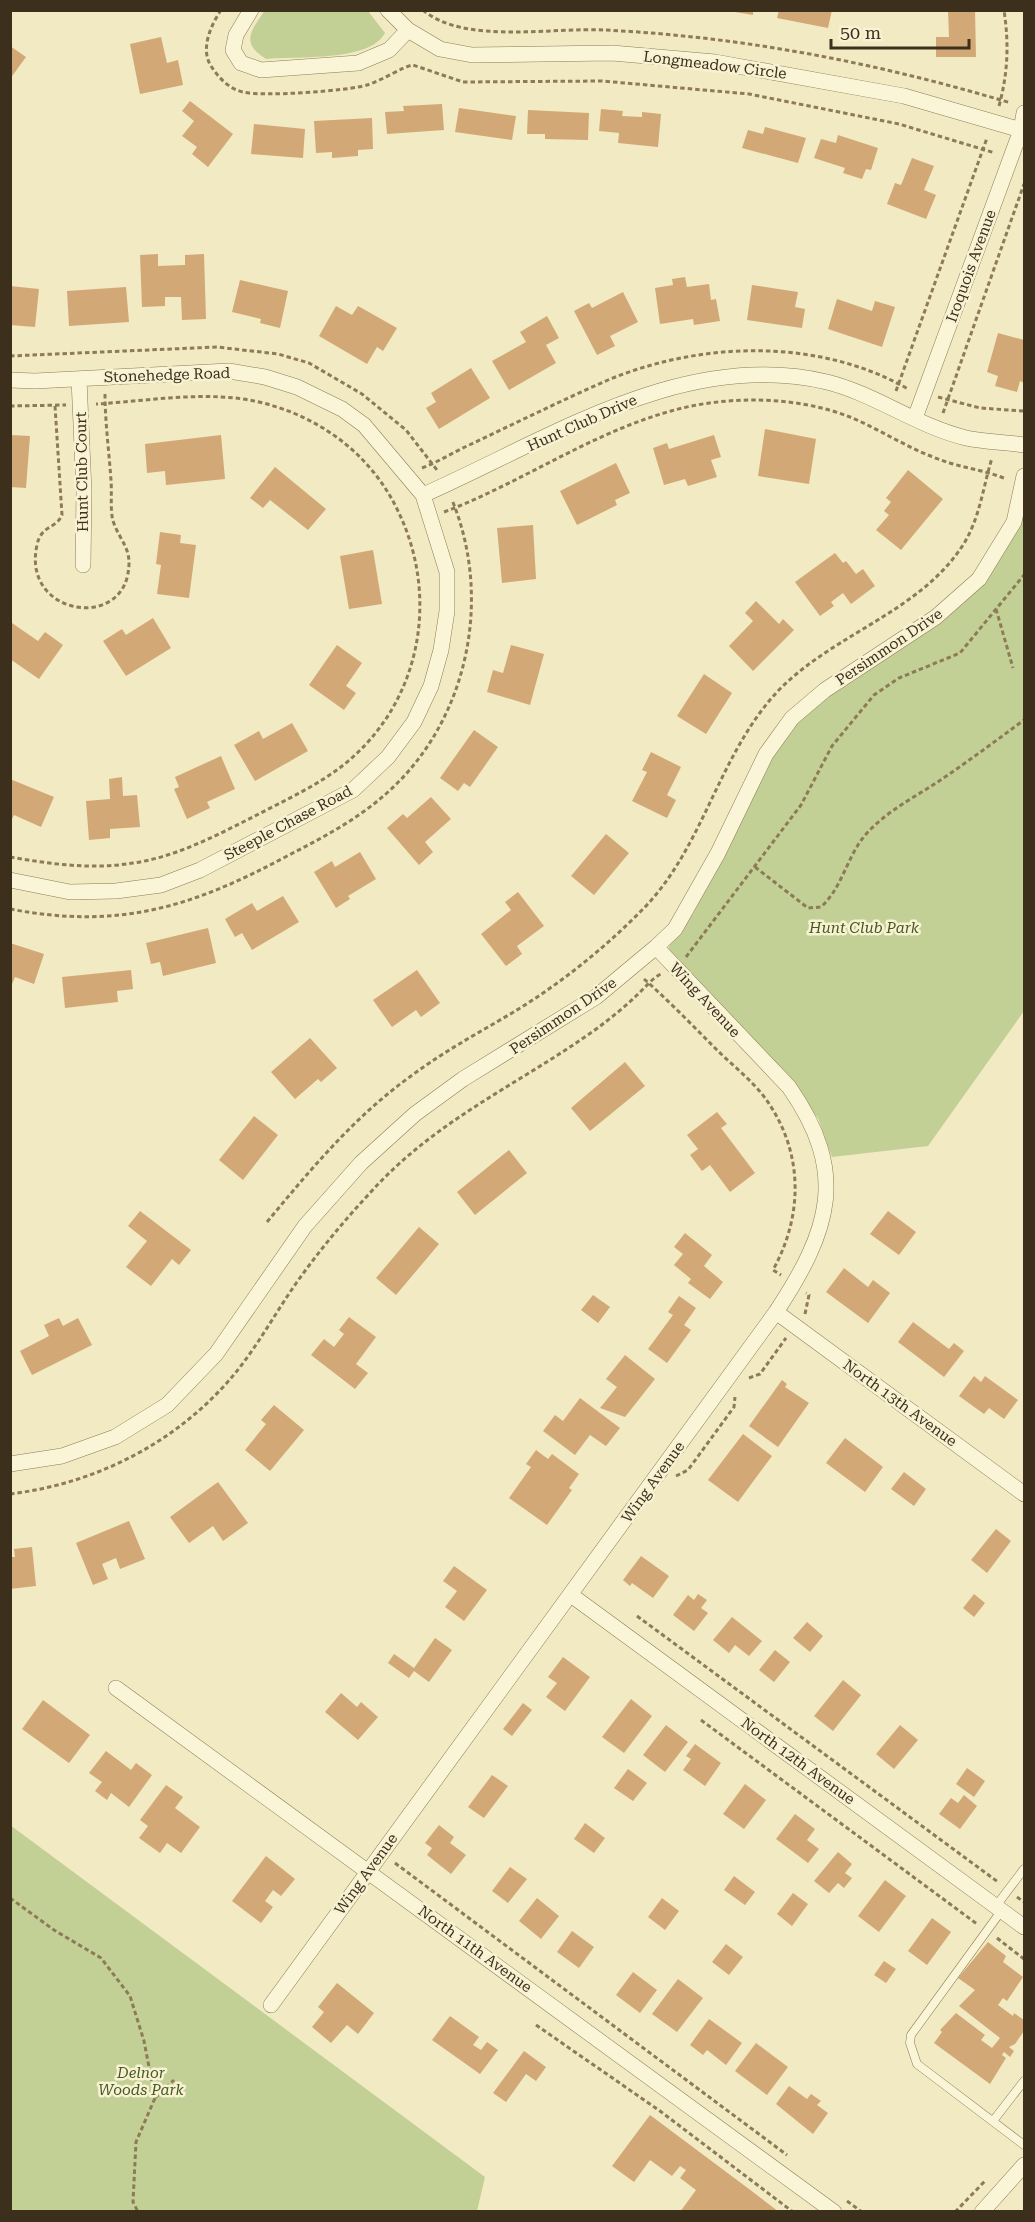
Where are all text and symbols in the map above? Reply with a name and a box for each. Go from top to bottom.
scale bar [831,12,969,50]
text: 50 m [840,22,881,43]
street label: Longmeadow Circle [642,47,788,83]
street label: Iroquois Avenue [942,207,1000,325]
street label: Stonehedge Road [104,364,231,386]
street label: Hunt Club Drive [524,391,640,455]
street label: Hunt Club Court [72,411,92,532]
street label: Persimmon Drive [832,605,946,689]
street label: Steeple Chase Road [221,781,355,864]
park label: Hunt Club Park [808,919,920,937]
street label: Wing Avenue [666,959,744,1041]
street label: Persimmon Drive [506,974,620,1058]
street label: North 13th Avenue [840,1356,960,1450]
street label: Wing Avenue [618,1438,688,1526]
street label: North 12th Avenue [738,1714,858,1808]
street label: Wing Avenue [331,1830,401,1918]
street label: North 11th Avenue [415,1902,535,1996]
park label: Delnor Woods Park [98,2064,185,2099]

